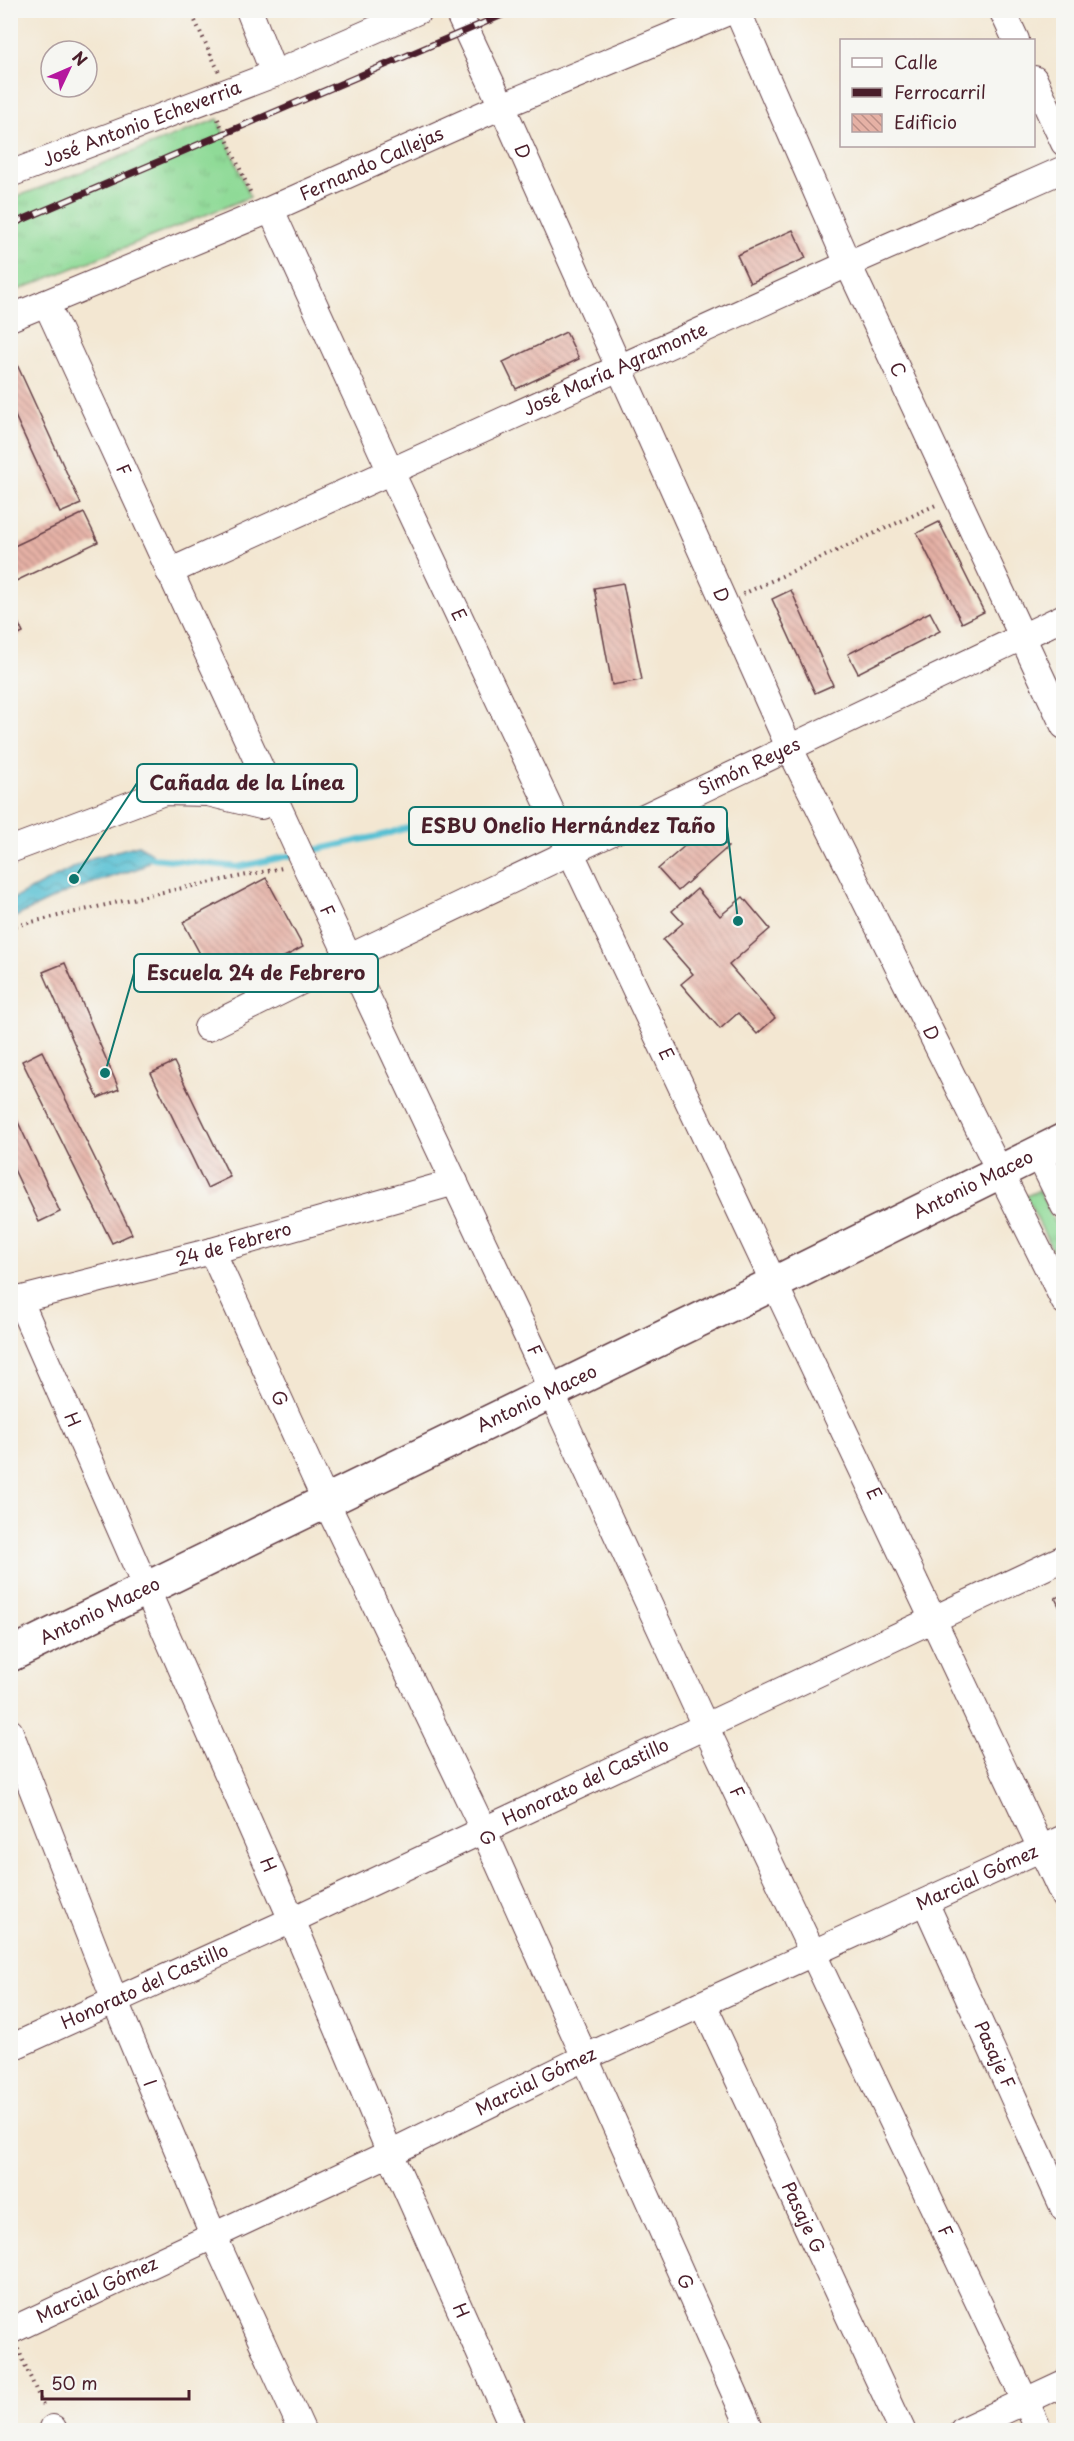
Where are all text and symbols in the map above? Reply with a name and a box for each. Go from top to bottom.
north arrow [39,39,99,99]
legend [840,39,1035,147]
text: N [67,45,94,71]
text: Calle [894,48,938,75]
street label: José Antonio Echeverria [38,72,245,173]
text: Ferrocarril [894,78,986,105]
text: Edificio [894,108,957,135]
street label: Fernando Callejas [295,119,447,207]
street label: D [509,139,539,163]
street label: José María Agramonte [518,315,711,422]
street label: C [884,357,914,381]
street label: F [110,459,139,480]
street label: D [707,583,738,607]
street label: E [445,603,474,625]
street label: Simón Reyes [693,730,804,801]
callout: Cañada de la Línea [137,764,357,802]
text: Cañada de la Línea [149,767,345,797]
callout: ESBU Onelio Hernández Taño [409,807,727,845]
text: ESBU Onelio Hernández Taño [421,810,715,840]
street label: F [314,900,343,921]
callout: Escuela 24 de Febrero [134,954,378,992]
text: Escuela 24 de Febrero [147,957,365,987]
street label: D [917,1020,948,1045]
street label: E [653,1043,682,1064]
street label: Antonio Maceo [908,1142,1037,1225]
street label: 24 de Febrero [173,1214,294,1272]
street label: F [521,1340,550,1361]
street label: Antonio Maceo [472,1357,601,1438]
street label: G [265,1385,296,1410]
street label: H [58,1407,89,1431]
street label: E [860,1482,889,1504]
street label: Antonio Maceo [35,1569,164,1651]
street label: Honorato del Castillo [497,1730,673,1832]
street label: F [724,1781,752,1802]
street label: G [473,1825,504,1850]
street label: Marcial Gómez [911,1837,1042,1916]
street label: H [254,1852,284,1876]
street label: Honorato del Castillo [56,1936,232,2035]
street label: Pasaje F [969,2016,1023,2093]
street label: Marcial Gómez [470,2039,600,2121]
street label: I [137,2075,164,2090]
street label: Pasaje G [776,2177,833,2258]
street label: F [932,2221,961,2242]
street label: Marcial Gómez [31,2249,162,2329]
street label: G [671,2269,702,2293]
street label: H [447,2298,477,2322]
scale bar [42,2363,189,2401]
text: 50 m [51,2369,98,2396]

